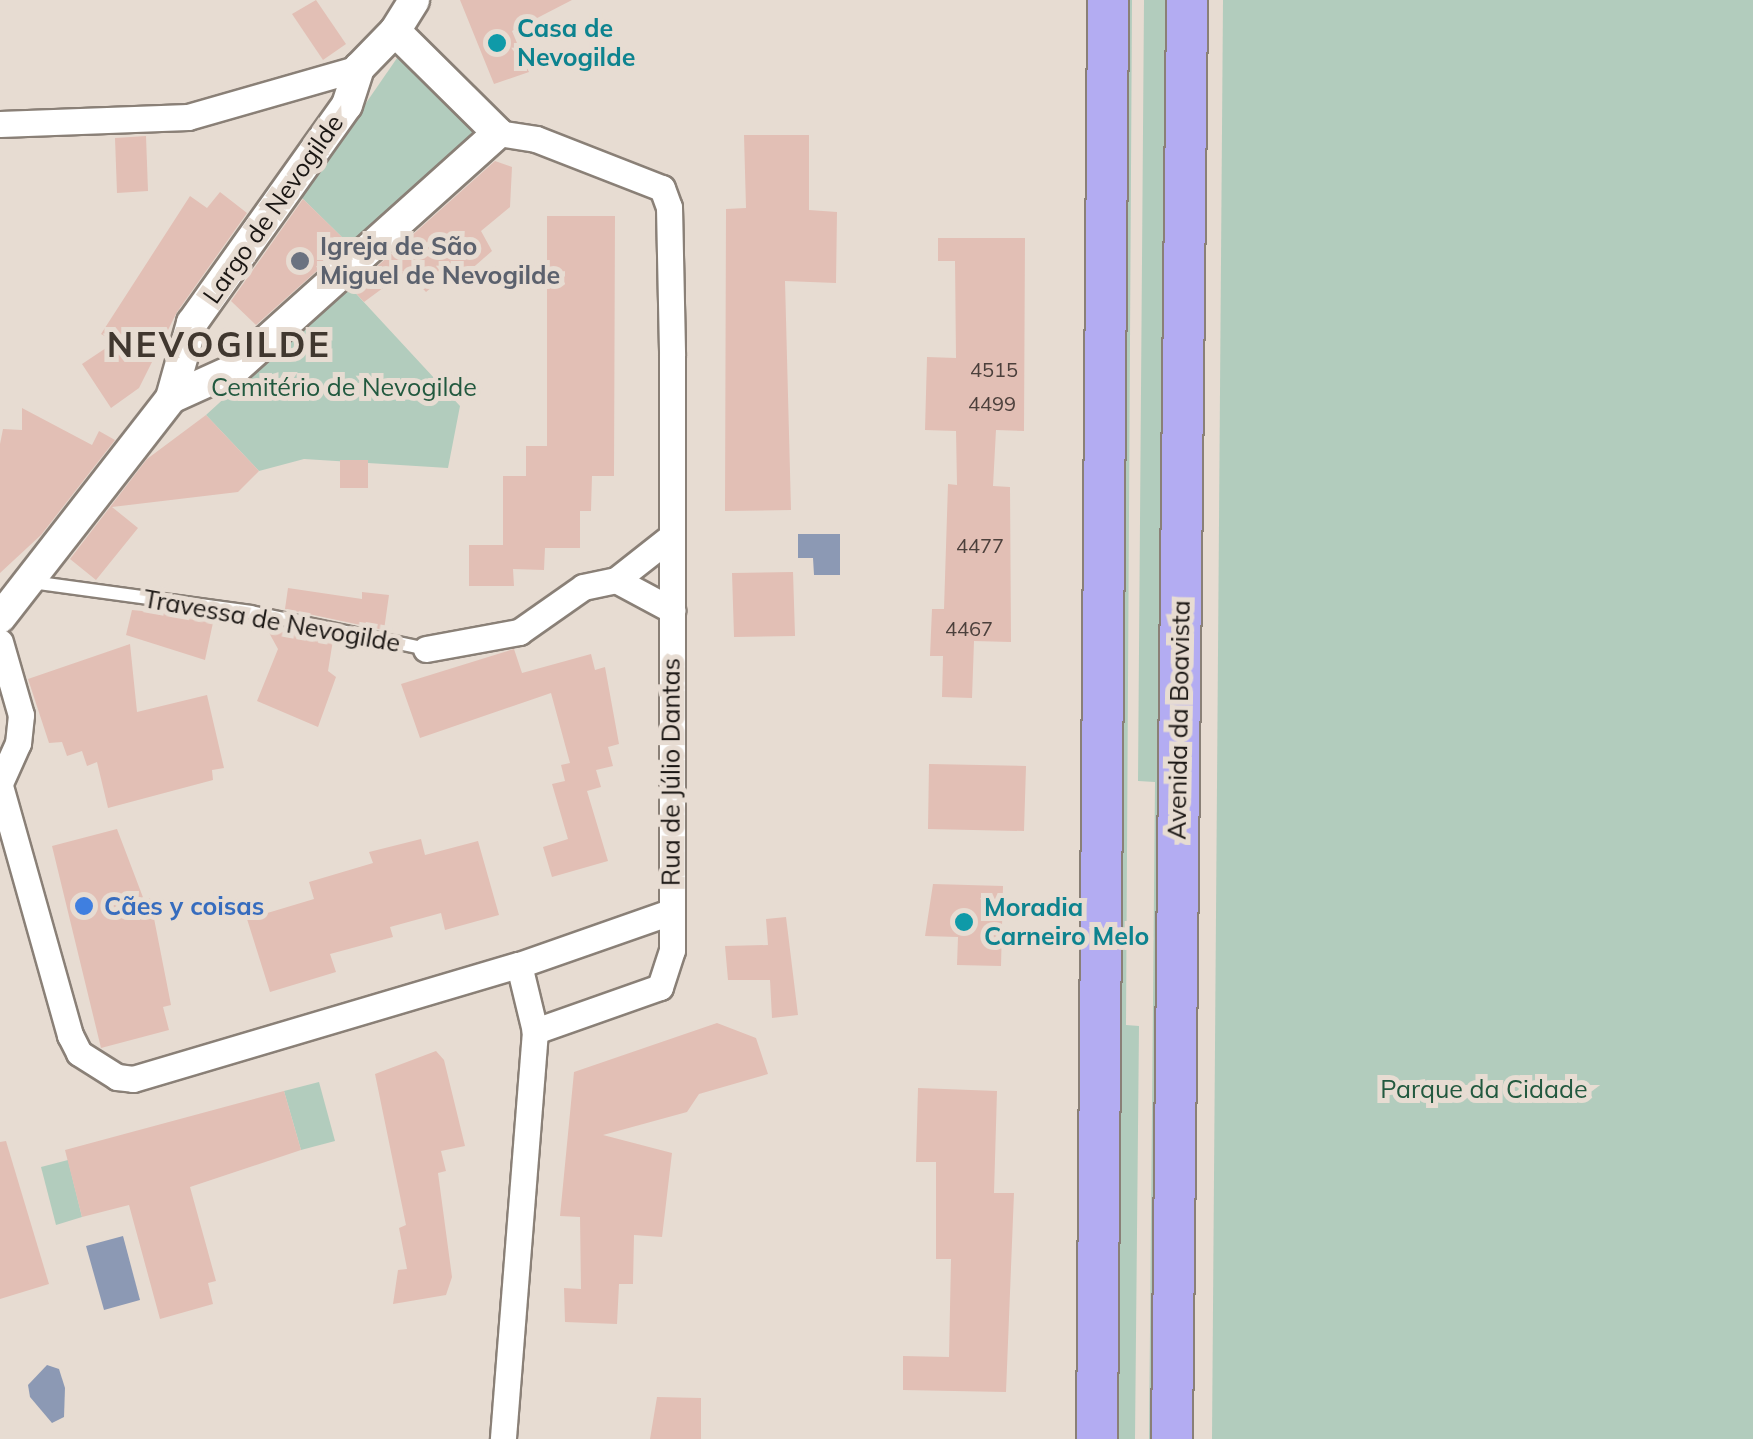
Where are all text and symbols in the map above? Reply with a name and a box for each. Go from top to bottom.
place label: Casa de Nevogilde [517,14,635,73]
marker: Casa de Nevogilde [486,32,508,54]
street label: Largo de Nevogilde [197,109,349,309]
place label: Igreja de São Miguel de Nevogilde [320,232,560,291]
marker: Igreja de São Miguel de Nevogilde [289,250,311,272]
district label: NEVOGILDE [107,323,331,365]
house number: 4515 [970,357,1018,381]
park label: Cemitério de Nevogilde [211,372,477,402]
house number: 4499 [968,391,1016,415]
house number: 4477 [956,533,1004,557]
street label: Travessa de Nevogilde [141,584,403,658]
street label: Avenida da Boavista [1162,600,1196,840]
house number: 4467 [945,616,993,640]
street label: Rua de Júlio Dantas [656,658,686,886]
place label: Cães y coisas [104,891,264,921]
place label: Moradia Carneiro Melo [984,893,1149,952]
marker: Cães y coisas [73,895,95,917]
marker: Moradia Carneiro Melo [953,911,975,933]
park label: Parque da Cidade [1380,1074,1588,1104]

